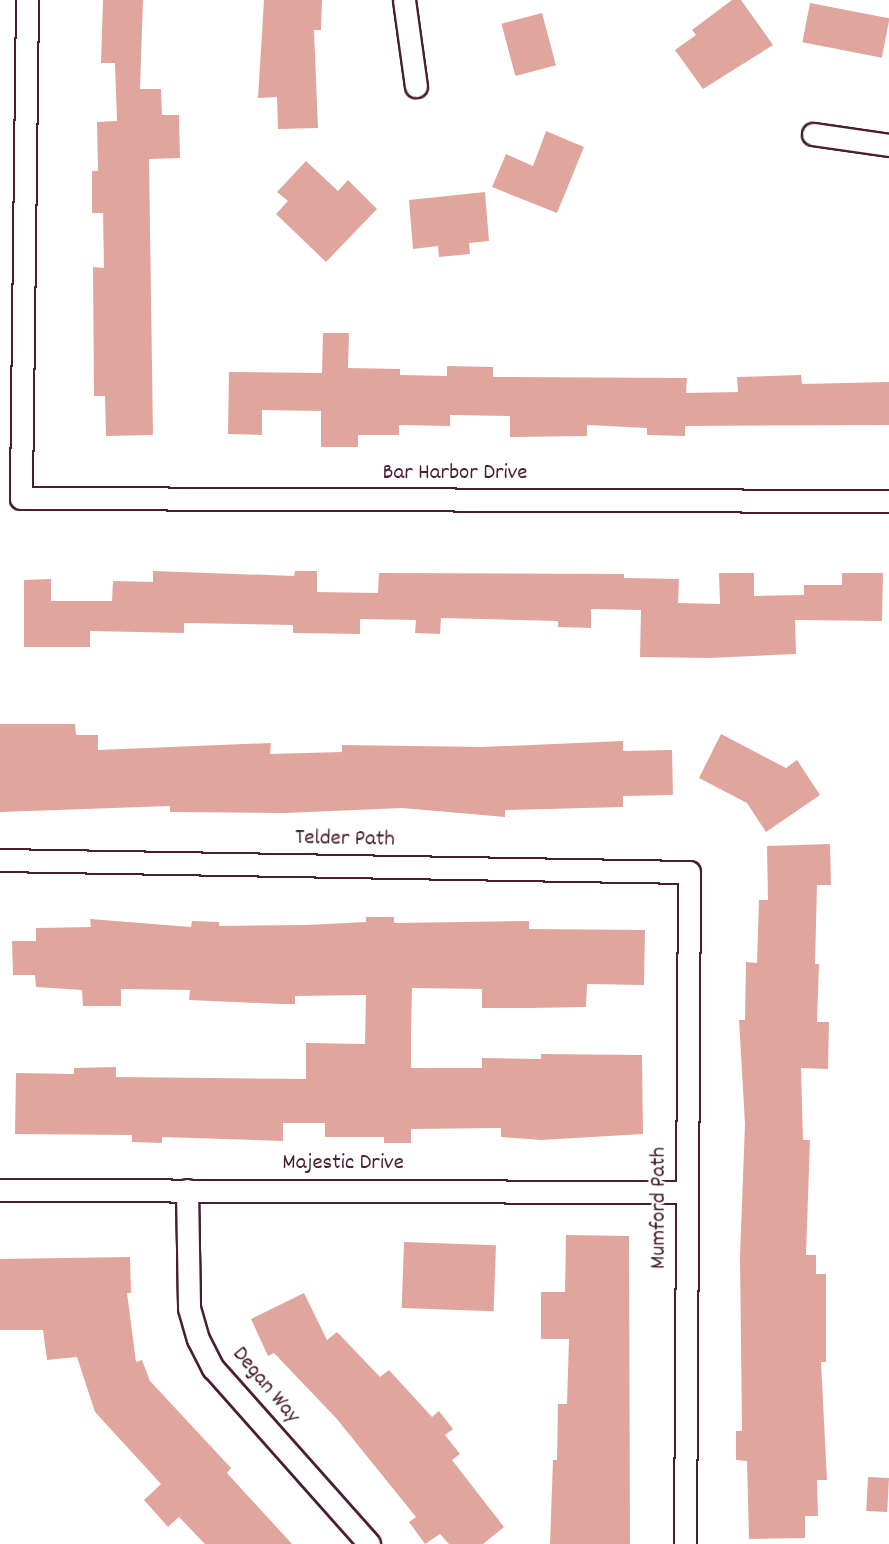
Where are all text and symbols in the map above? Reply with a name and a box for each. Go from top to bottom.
street label: Bar Harbor Drive [383,460,527,488]
street label: Telder Path [295,825,395,855]
street label: Mumford Path [646,1147,674,1269]
street label: Majestic Drive [282,1150,404,1178]
street label: Degan Way [225,1342,305,1430]

